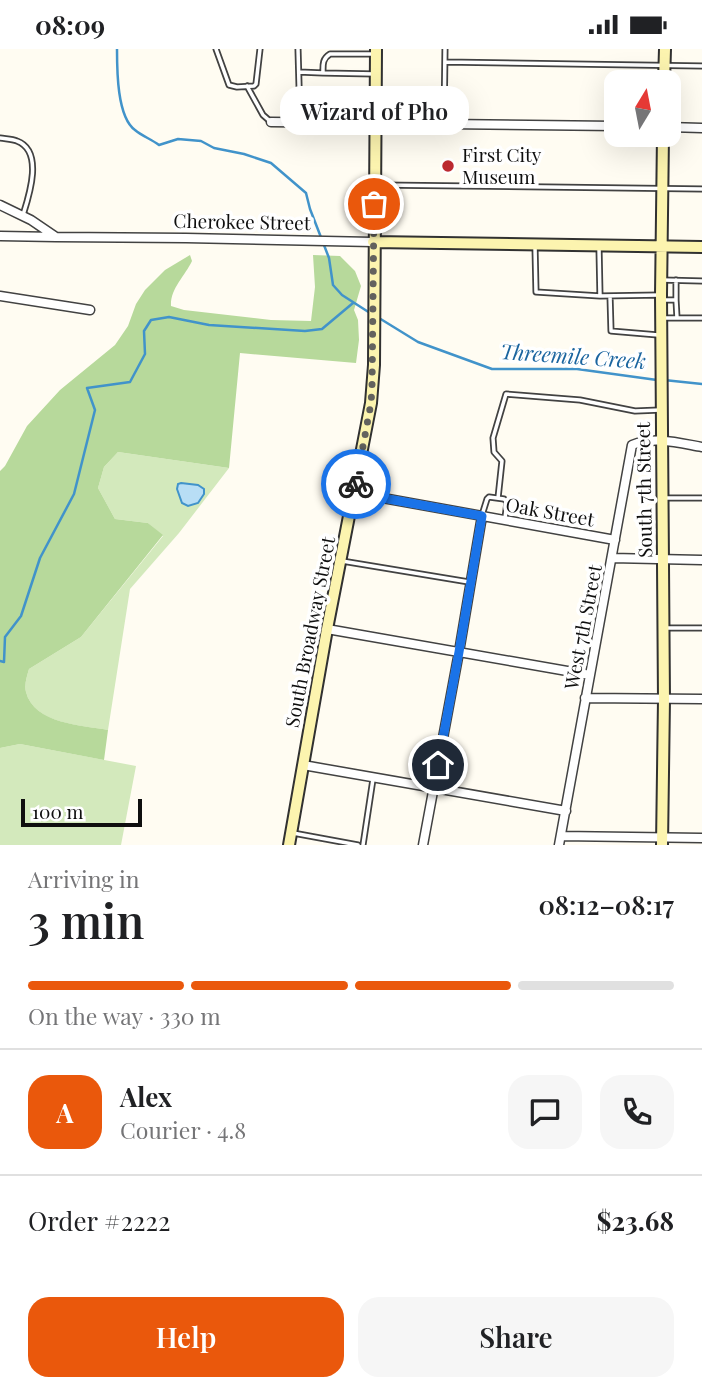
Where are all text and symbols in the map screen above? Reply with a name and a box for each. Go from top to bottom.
text: 08:09 [35,7,105,42]
north arrow [604,70,681,147]
map controls [604,70,681,147]
callout: Wizard of Pho [280,85,468,134]
text: Wizard of Pho [301,95,448,126]
place label: First City Museum [462,141,542,189]
marker: First City Museum [440,158,456,174]
pin [344,174,404,234]
icon: bag [355,185,393,223]
street label: Cherokee Street [173,207,311,235]
water label: Threemile Creek [499,336,647,374]
street label: South 7th Street [629,422,657,558]
courier [321,449,391,519]
icon: bike [337,465,375,503]
street label: Oak Street [504,490,597,532]
street label: South Broadway Street [278,534,340,729]
street label: West 7th Street [557,562,607,692]
pin [408,735,468,795]
icon: home [419,746,457,784]
scale bar [21,796,142,828]
text: 100 m [32,798,83,824]
text: Arriving in [28,863,140,894]
text: 08:12–08:17 [538,887,674,922]
text: 3 min [28,889,144,951]
text: On the way · 330 m [28,1000,221,1031]
button: chat [508,1075,582,1149]
button: phone [600,1075,674,1149]
text: Alex [120,1079,172,1114]
text: A [56,1095,74,1130]
text: Courier · 4.8 [120,1114,246,1145]
text: Order #2222 [28,1203,170,1238]
text: $23.68 [597,1203,674,1238]
button: Help [28,1297,344,1377]
button: Share [358,1297,674,1377]

